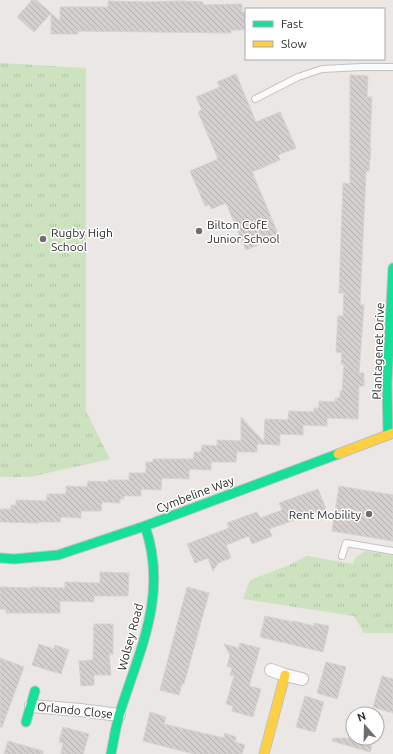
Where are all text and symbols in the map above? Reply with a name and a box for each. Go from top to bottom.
legend [245,8,385,60]
text: Fast [281,17,303,30]
text: Slow [281,37,307,50]
place label: Bilton CofE Junior School [207,218,280,245]
place label: Rugby High School [51,226,113,253]
marker: Bilton CofE Junior School [194,226,204,236]
marker: Rugby High School [38,234,48,244]
street label: Plantagenet Drive [370,302,386,400]
street label: Cymbeline Way [154,473,236,515]
place label: Rent Mobility [289,508,361,521]
marker: Rent Mobility [364,509,374,519]
street label: Wolsey Road [115,602,145,672]
street label: Orlando Close [36,700,114,720]
north arrow [345,706,385,746]
text: N [356,710,367,724]

